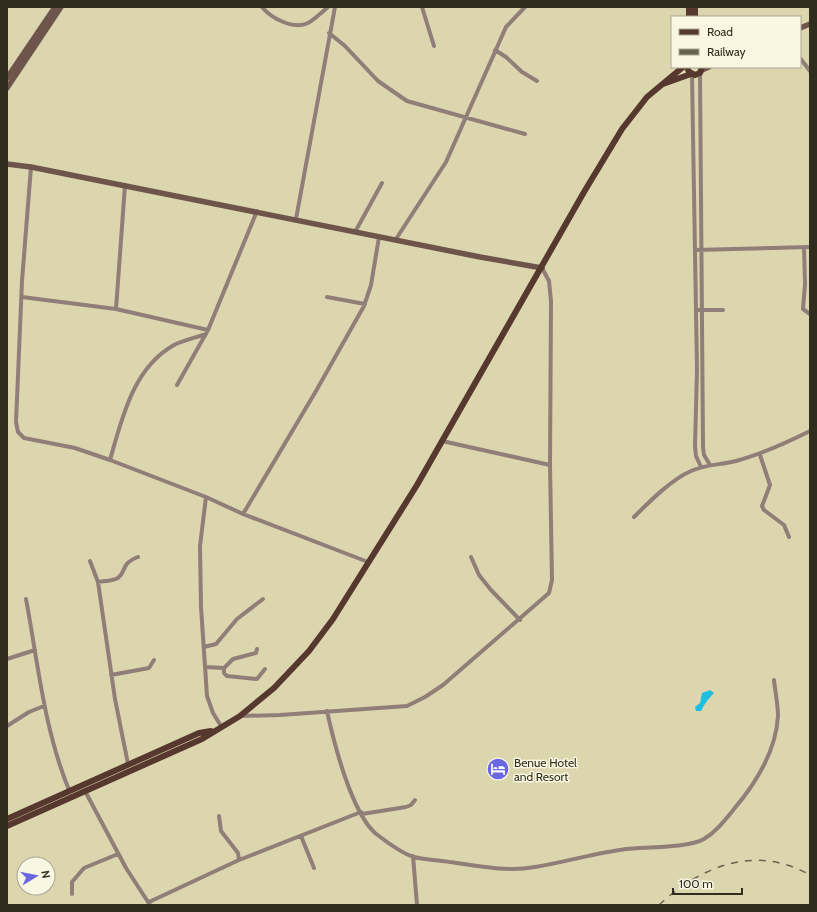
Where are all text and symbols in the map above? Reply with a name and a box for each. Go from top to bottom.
legend [671,16,801,68]
text: Road [707,24,733,39]
text: Railway [707,44,745,59]
place label: Benue Hotel and Resort [514,755,577,784]
hotel icon: Benue Hotel and Resort [485,756,511,782]
north arrow [16,856,56,896]
text: N [38,869,53,879]
scale bar [673,870,742,896]
text: 100 m [679,876,713,891]

